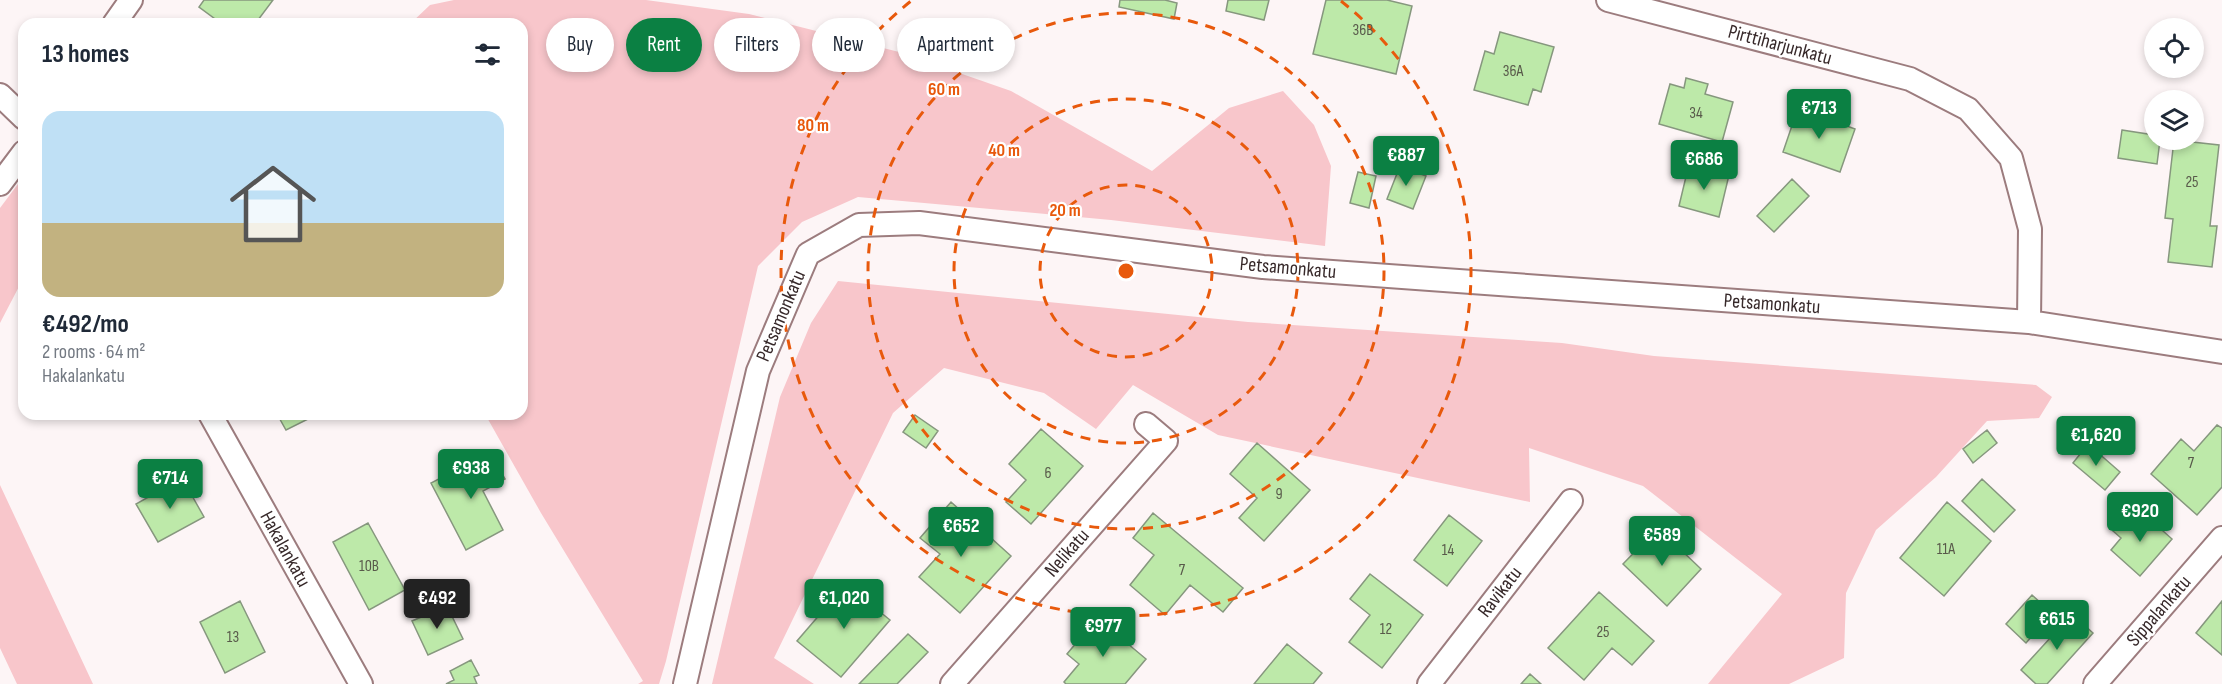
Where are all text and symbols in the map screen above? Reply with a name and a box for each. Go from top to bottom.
chip: Buy [546,18,614,72]
chip: Rent [626,18,702,72]
chip: Filters [714,18,800,72]
chip: New [812,18,885,72]
chip: Apartment [897,18,1015,72]
map controls [2144,18,2204,150]
button: locate [2144,18,2204,78]
street label: Pirttiharjunkatu [1726,20,1834,70]
house number: 36B [1353,21,1373,40]
icon: filters [471,38,504,71]
text: 13 homes [42,39,129,70]
house number: 36A [1503,62,1523,81]
text: 60 m [928,79,960,100]
pin: €713 [1783,89,1855,140]
button: layers [2144,90,2204,150]
text: €713 [1801,96,1837,120]
house number: 34 [1689,104,1703,123]
text: 80 m [797,115,829,136]
pin: €887 [1370,136,1442,187]
text: 40 m [988,140,1020,161]
pin: €686 [1668,140,1740,191]
text: €887 [1387,143,1425,167]
text: €686 [1685,147,1723,171]
icon: home [219,150,327,258]
house number: 25 [2185,173,2199,192]
text: 20 m [1049,200,1081,221]
street label: Petsamonkatu [1239,252,1337,284]
centre of rings [1116,261,1136,281]
street label: Petsamonkatu [751,267,811,365]
street label: Petsamonkatu [1723,289,1821,319]
text: €492/mo [42,309,129,340]
text: 2 rooms · 64 m² [42,340,146,364]
text: Hakalankatu [42,364,125,388]
pin: €1,620 [2047,416,2145,467]
text: €1,620 [2070,423,2122,447]
pin: €938 [435,449,507,500]
house number: 7 [2188,454,2195,473]
text: €938 [452,456,490,480]
pin: €714 [134,459,206,510]
house number: 6 [1044,464,1052,483]
text: €714 [152,466,188,490]
house number: 9 [1275,485,1283,504]
pin: €920 [2104,492,2176,543]
text: €920 [2121,499,2159,523]
street label: Hakalankatu [254,507,316,591]
pin: €652 [925,507,997,558]
text: €652 [942,514,980,538]
pin: €589 [1626,516,1698,567]
text: €589 [1643,523,1681,547]
street label: Nelikatu [1040,524,1094,582]
house number: 11A [1937,540,1955,559]
house number: 14 [1442,541,1454,560]
house number: 10B [359,557,379,576]
house number: 7 [1179,561,1186,580]
street label: Ravikatu [1473,562,1527,622]
street label: Sippalankatu [2122,571,2196,651]
pin: €492 [401,579,473,630]
pin: €1,020 [795,579,893,630]
text: €492 [418,586,456,610]
text: €1,020 [818,586,870,610]
pin: €615 [2021,600,2093,651]
pin: €977 [1067,607,1139,658]
text: €615 [2039,607,2075,631]
text: €977 [1084,614,1122,638]
house number: 12 [1380,620,1392,639]
house number: 25 [1596,623,1610,642]
house number: 13 [227,628,239,647]

